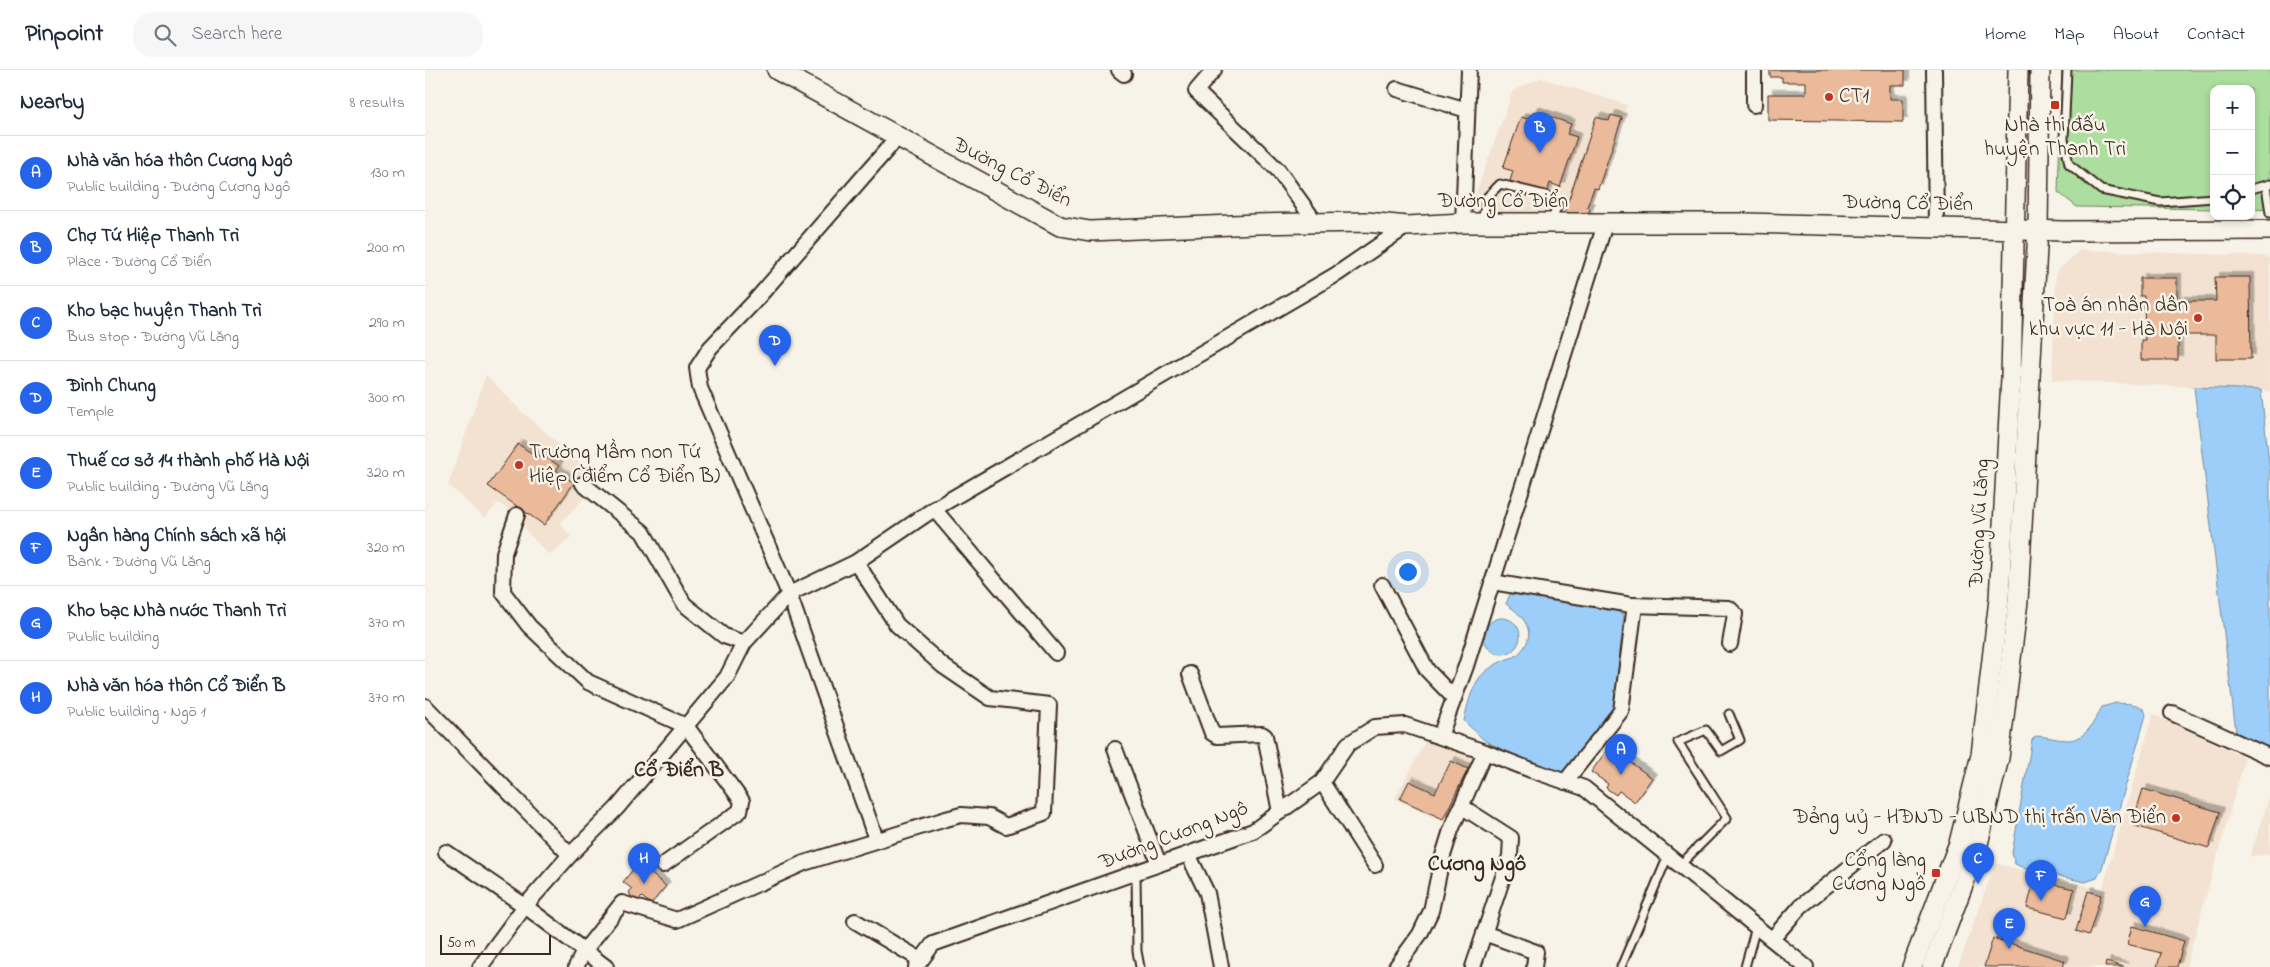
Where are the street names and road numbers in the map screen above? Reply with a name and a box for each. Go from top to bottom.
street label: Đường Cổ Điển [945,130,1077,218]
street label: Đường Cổ Điển [1437,187,1568,219]
street label: Đường Cổ Điển [1842,188,1973,222]
street label: Đường Vũ Lăng [1962,458,2000,589]
street label: Đường Cương Ngô [1094,794,1254,880]

